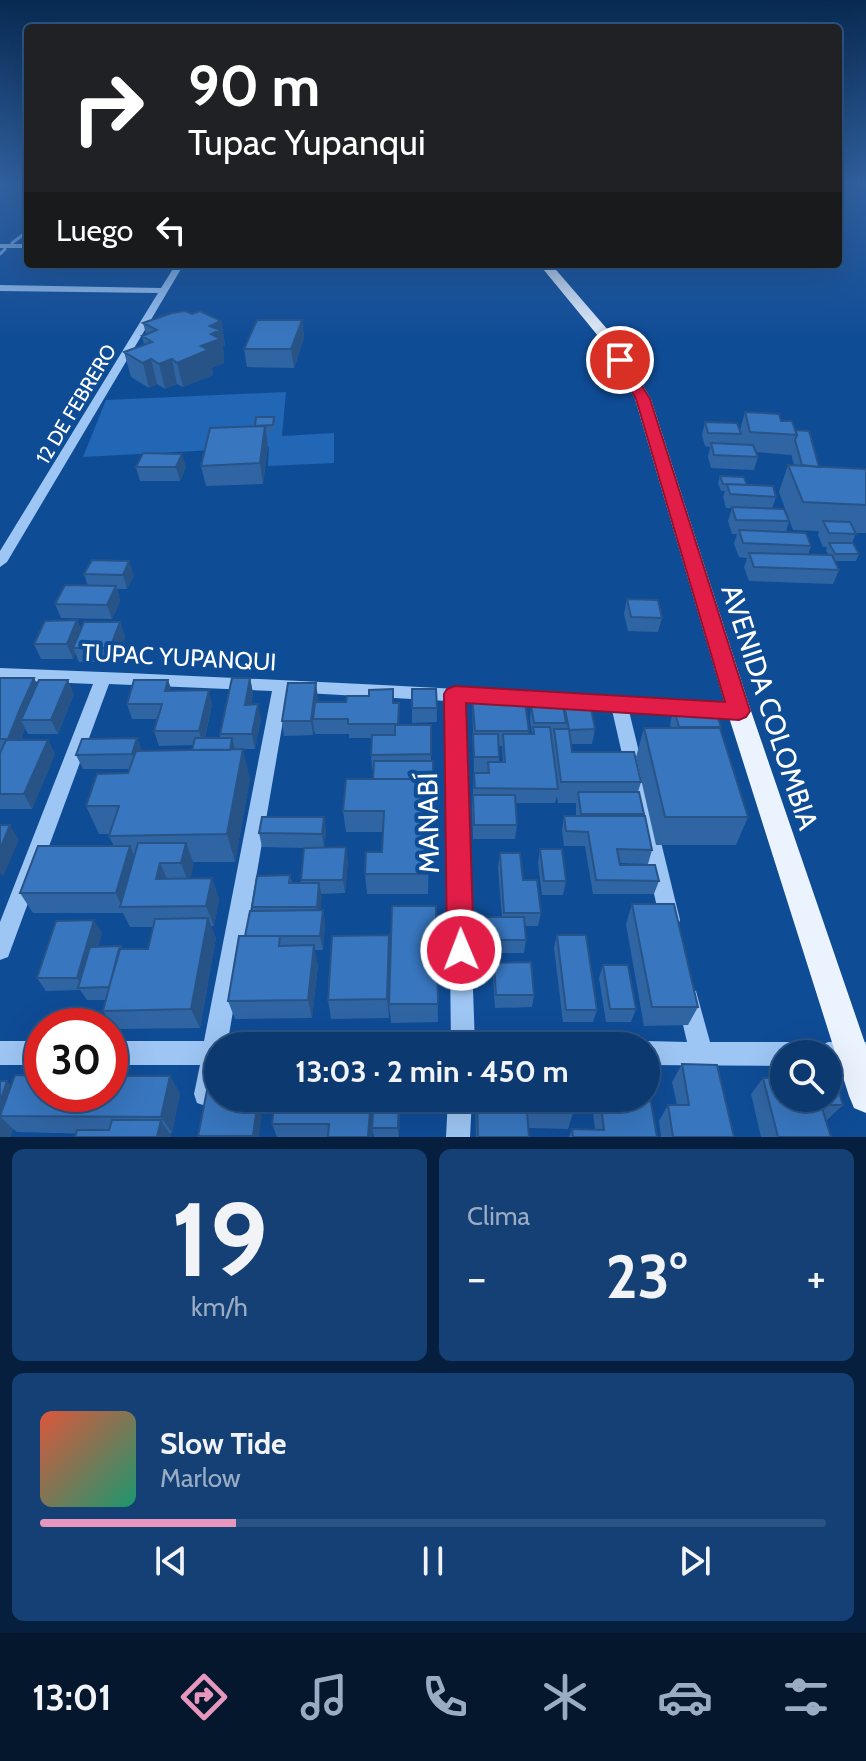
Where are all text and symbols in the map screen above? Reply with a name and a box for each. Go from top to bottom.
text: 90 m [188,52,320,120]
icon: right [56,56,160,160]
text: Tupac Yupanqui [188,120,426,164]
icon: left [149,208,193,252]
text: Luego [56,212,133,249]
pin [586,326,654,394]
icon: arrive [598,338,642,382]
street label: 12 DE FEBRERO [31,340,121,468]
street label: AVENIDA COLOMBIA [714,580,826,835]
street label: TUPAC YUPANQUI [81,637,277,677]
street label: MANABÍ [410,772,446,874]
position arrow [419,908,503,992]
speed limit sign: 30 [24,1008,128,1112]
map controls [770,1040,842,1112]
button: search [770,1040,842,1112]
text: 13:03 · 2 min · 450 m [295,1053,569,1090]
text: 19 [171,1176,268,1302]
text: Clima [467,1200,530,1232]
text: 23° [606,1240,687,1313]
text: − [467,1251,486,1304]
text: + [807,1251,826,1304]
text: km/h [191,1291,248,1323]
text: Slow Tide [160,1425,287,1462]
text: Marlow [160,1462,241,1494]
icon: previous [149,1539,193,1583]
icon: pause [411,1539,455,1583]
icon: next [673,1539,717,1583]
icon: directions [176,1669,232,1725]
icon: music [296,1669,352,1725]
icon: phone [417,1669,473,1725]
icon: climate [537,1669,593,1725]
icon: car [657,1669,713,1725]
icon: filters [778,1669,834,1725]
text: 13:01 [32,1675,112,1719]

